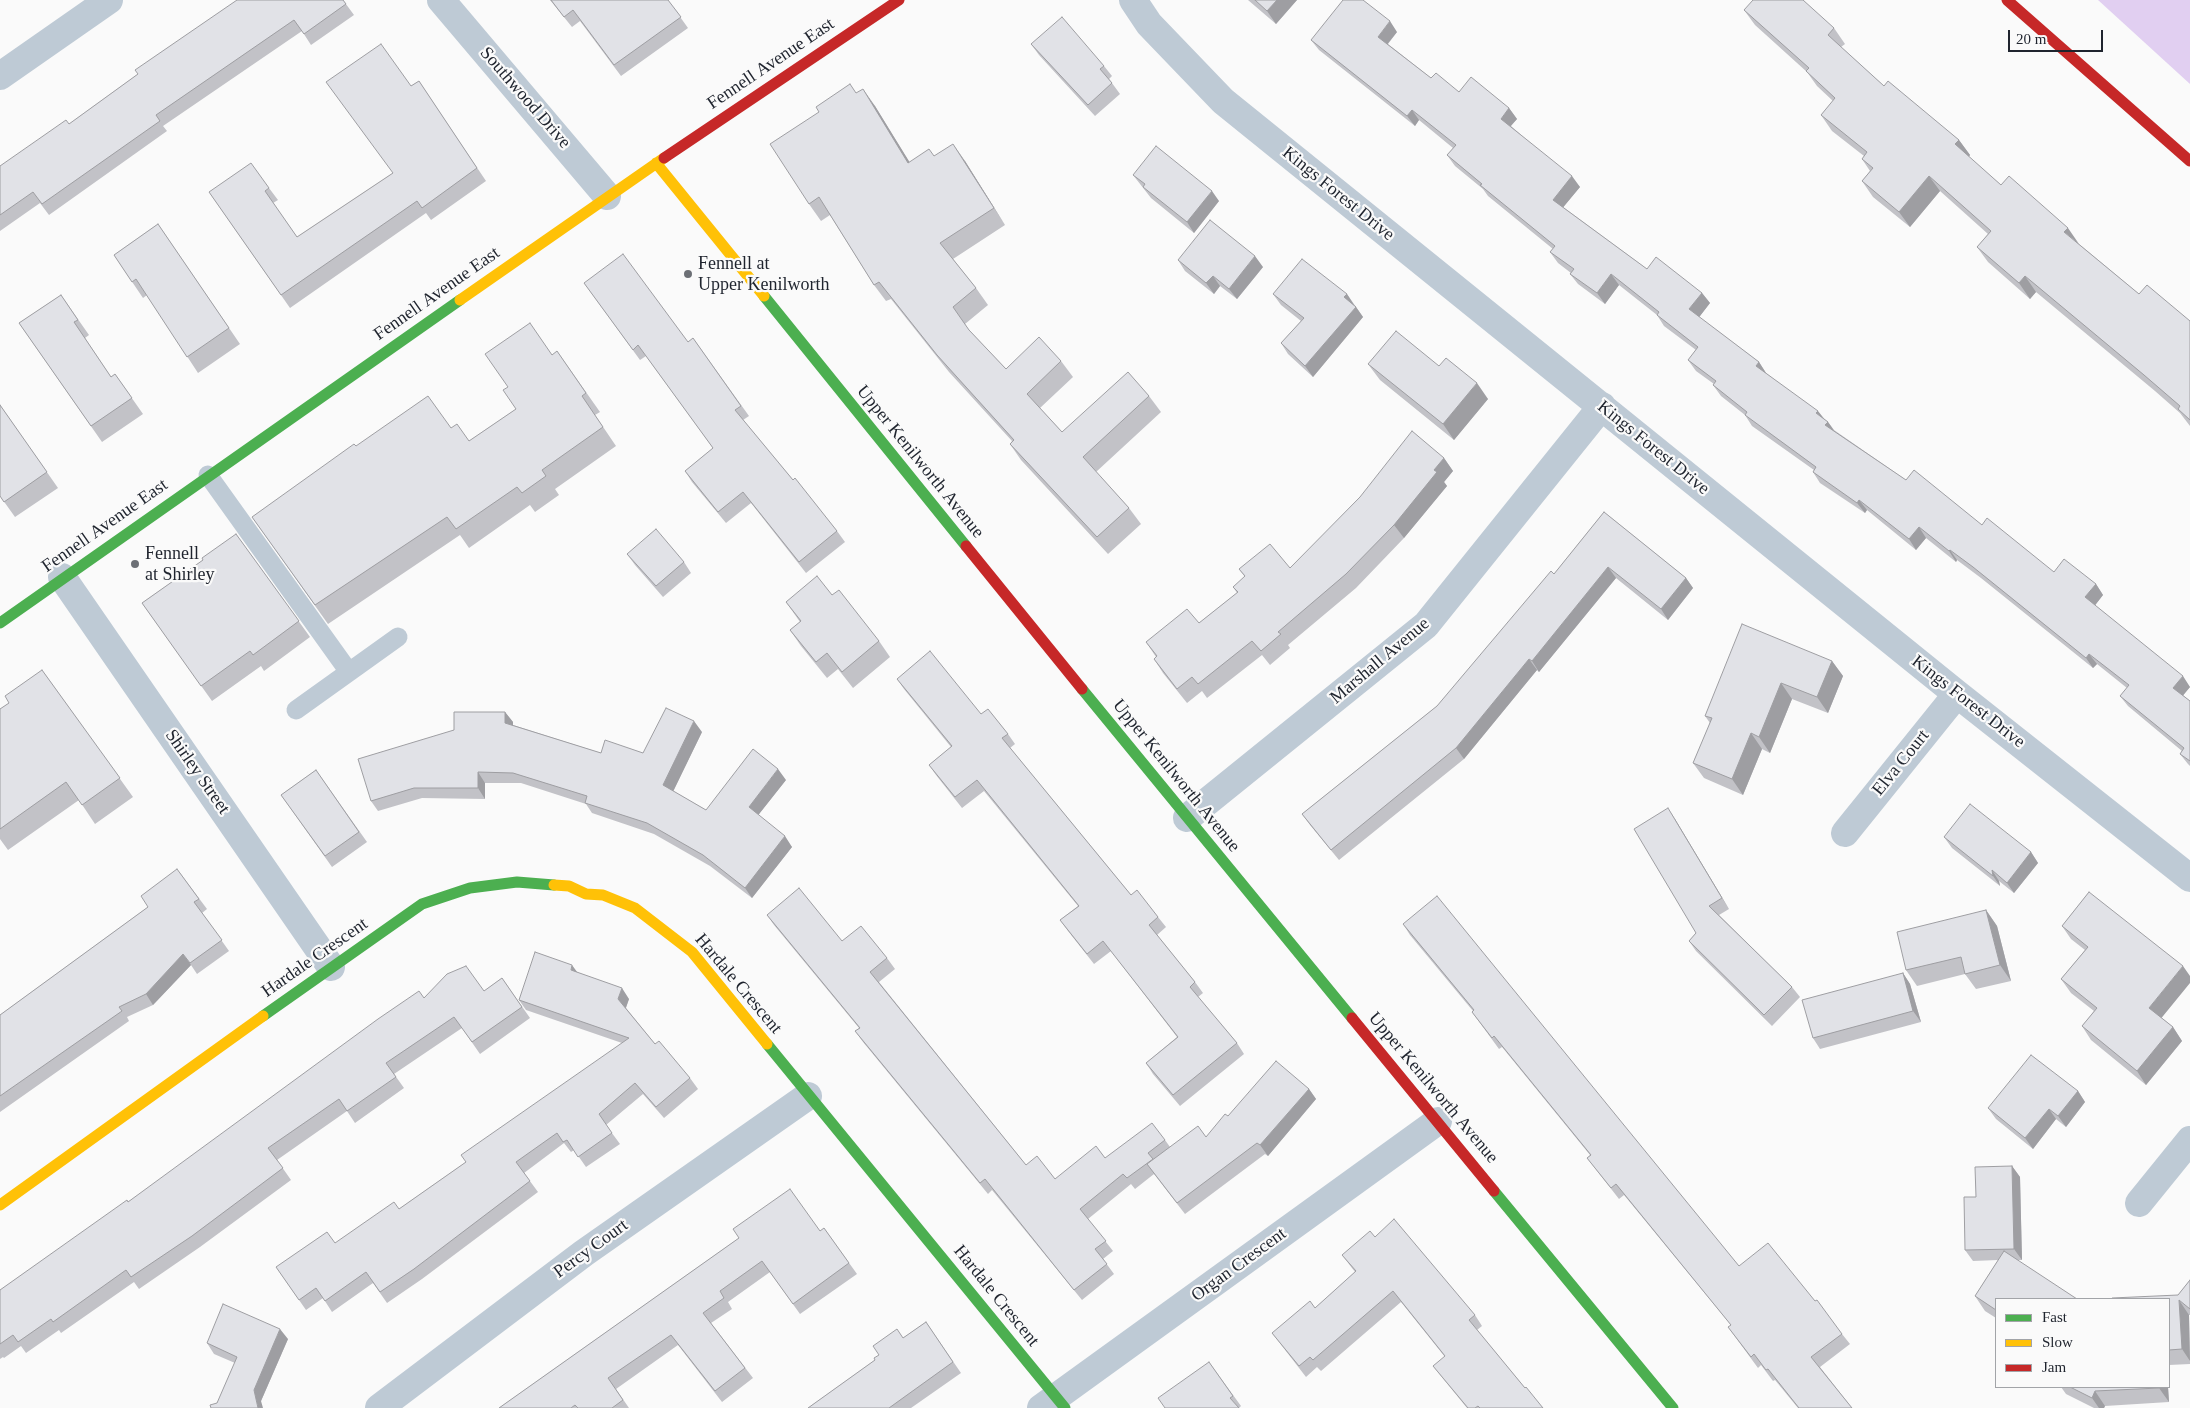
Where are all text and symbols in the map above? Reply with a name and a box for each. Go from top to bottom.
street label: Fennell Avenue East [703,13,839,115]
scale bar [2010,20,2105,52]
text: 20 m [2016,31,2046,47]
street label: Southwood Drive [475,43,575,153]
street label: Kings Forest Drive [1278,142,1398,246]
street label: Fennell Avenue East [370,243,504,345]
place label: Fennell at Upper Kenilworth [698,253,829,296]
marker: Fennell at Upper Kenilworth [682,268,694,280]
street label: Upper Kenilworth Avenue [852,381,988,543]
street label: Kings Forest Drive [1593,396,1713,500]
street label: Fennell Avenue East [38,475,172,577]
place label: Fennell at Shirley [145,543,214,586]
marker: Fennell at Shirley [129,558,141,570]
street label: Marshall Avenue [1326,613,1434,709]
street label: Kings Forest Drive [1907,651,2029,753]
street label: Upper Kenilworth Avenue [1108,695,1244,857]
street label: Shirley Street [160,725,234,819]
street label: Elva Court [1868,726,1934,800]
street label: Hardale Crescent [258,913,372,1003]
street label: Hardale Crescent [690,929,786,1039]
street label: Upper Kenilworth Avenue [1363,1008,1503,1168]
street label: Percy Court [550,1215,632,1283]
street label: Organ Crescent [1187,1223,1291,1307]
street label: Hardale Crescent [948,1241,1044,1351]
legend [1995,1298,2170,1388]
text: Fast [2042,1309,2067,1325]
text: Slow [2042,1334,2073,1350]
text: Jam [2042,1359,2066,1375]

